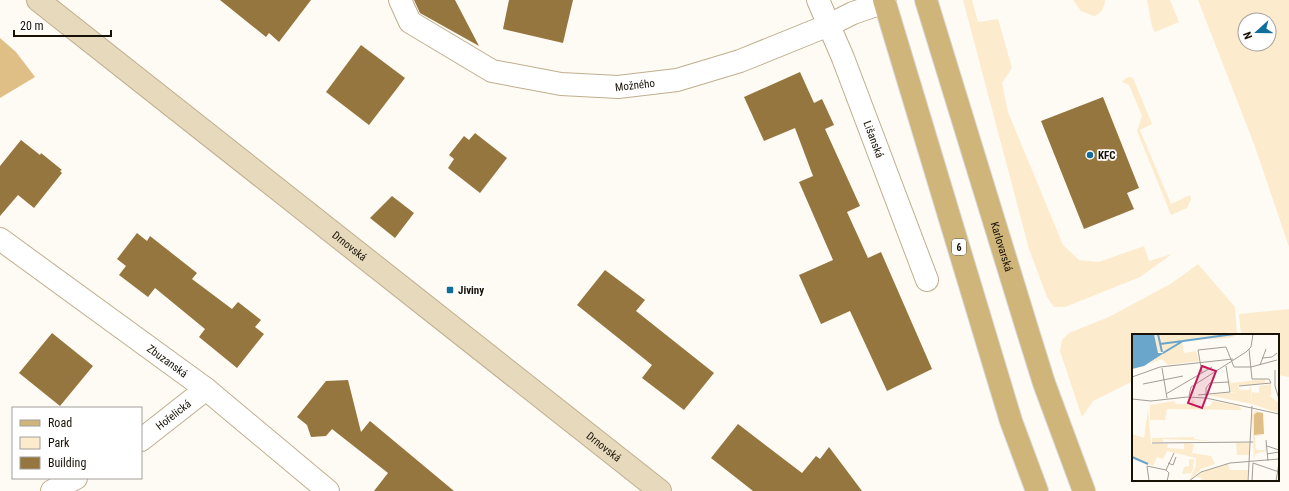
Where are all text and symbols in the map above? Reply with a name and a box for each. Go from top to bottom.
scale bar [14,12,111,38]
north arrow [1237,12,1277,52]
text: 20 m [20,19,44,33]
text: N [1241,30,1255,41]
street label: Možného [614,77,656,94]
street label: Lišanská [860,119,886,160]
place label: KFC [1098,149,1116,162]
marker: KFC [1085,150,1095,160]
street label: Karlovarská [988,220,1015,273]
street label: Drnovská [329,229,369,264]
road number: 6 [952,239,966,255]
place label: Jiviny [458,284,484,297]
marker: Jiviny [445,285,455,295]
inset map [1132,334,1279,481]
street label: Zbuzanská [144,342,190,380]
street label: Hořelická [153,397,194,433]
legend [12,407,142,479]
text: Road [48,416,72,430]
street label: Drnovská [584,430,624,465]
text: Park [48,436,70,450]
text: Building [48,456,86,470]

